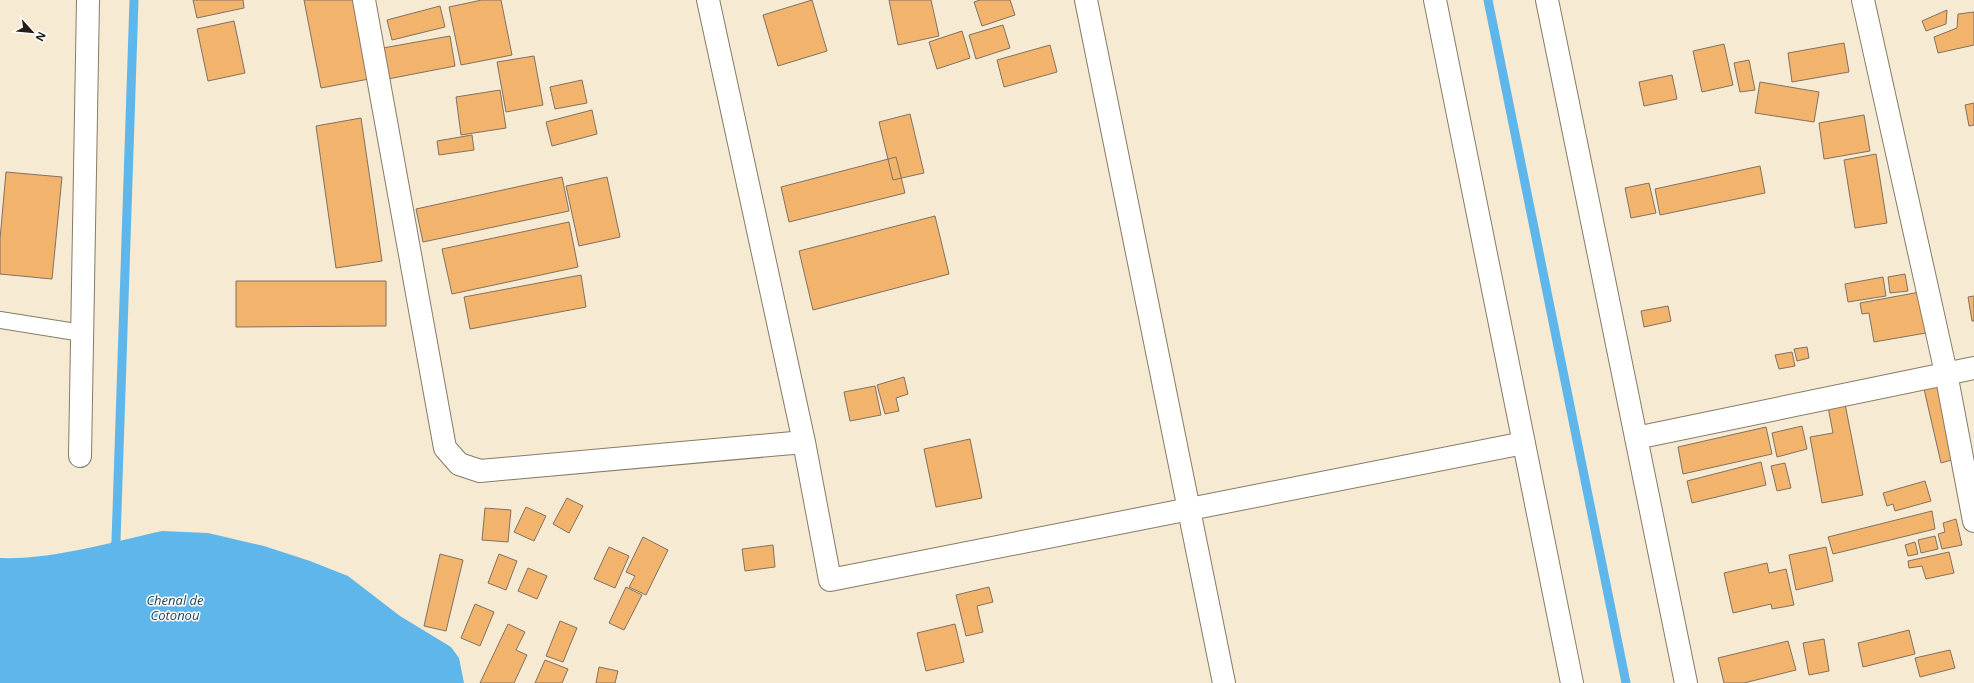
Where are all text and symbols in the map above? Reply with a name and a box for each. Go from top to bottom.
north arrow [12,12,52,52]
text: N [33,29,50,44]
water label: Chenal de Cotonou [146,591,204,624]

